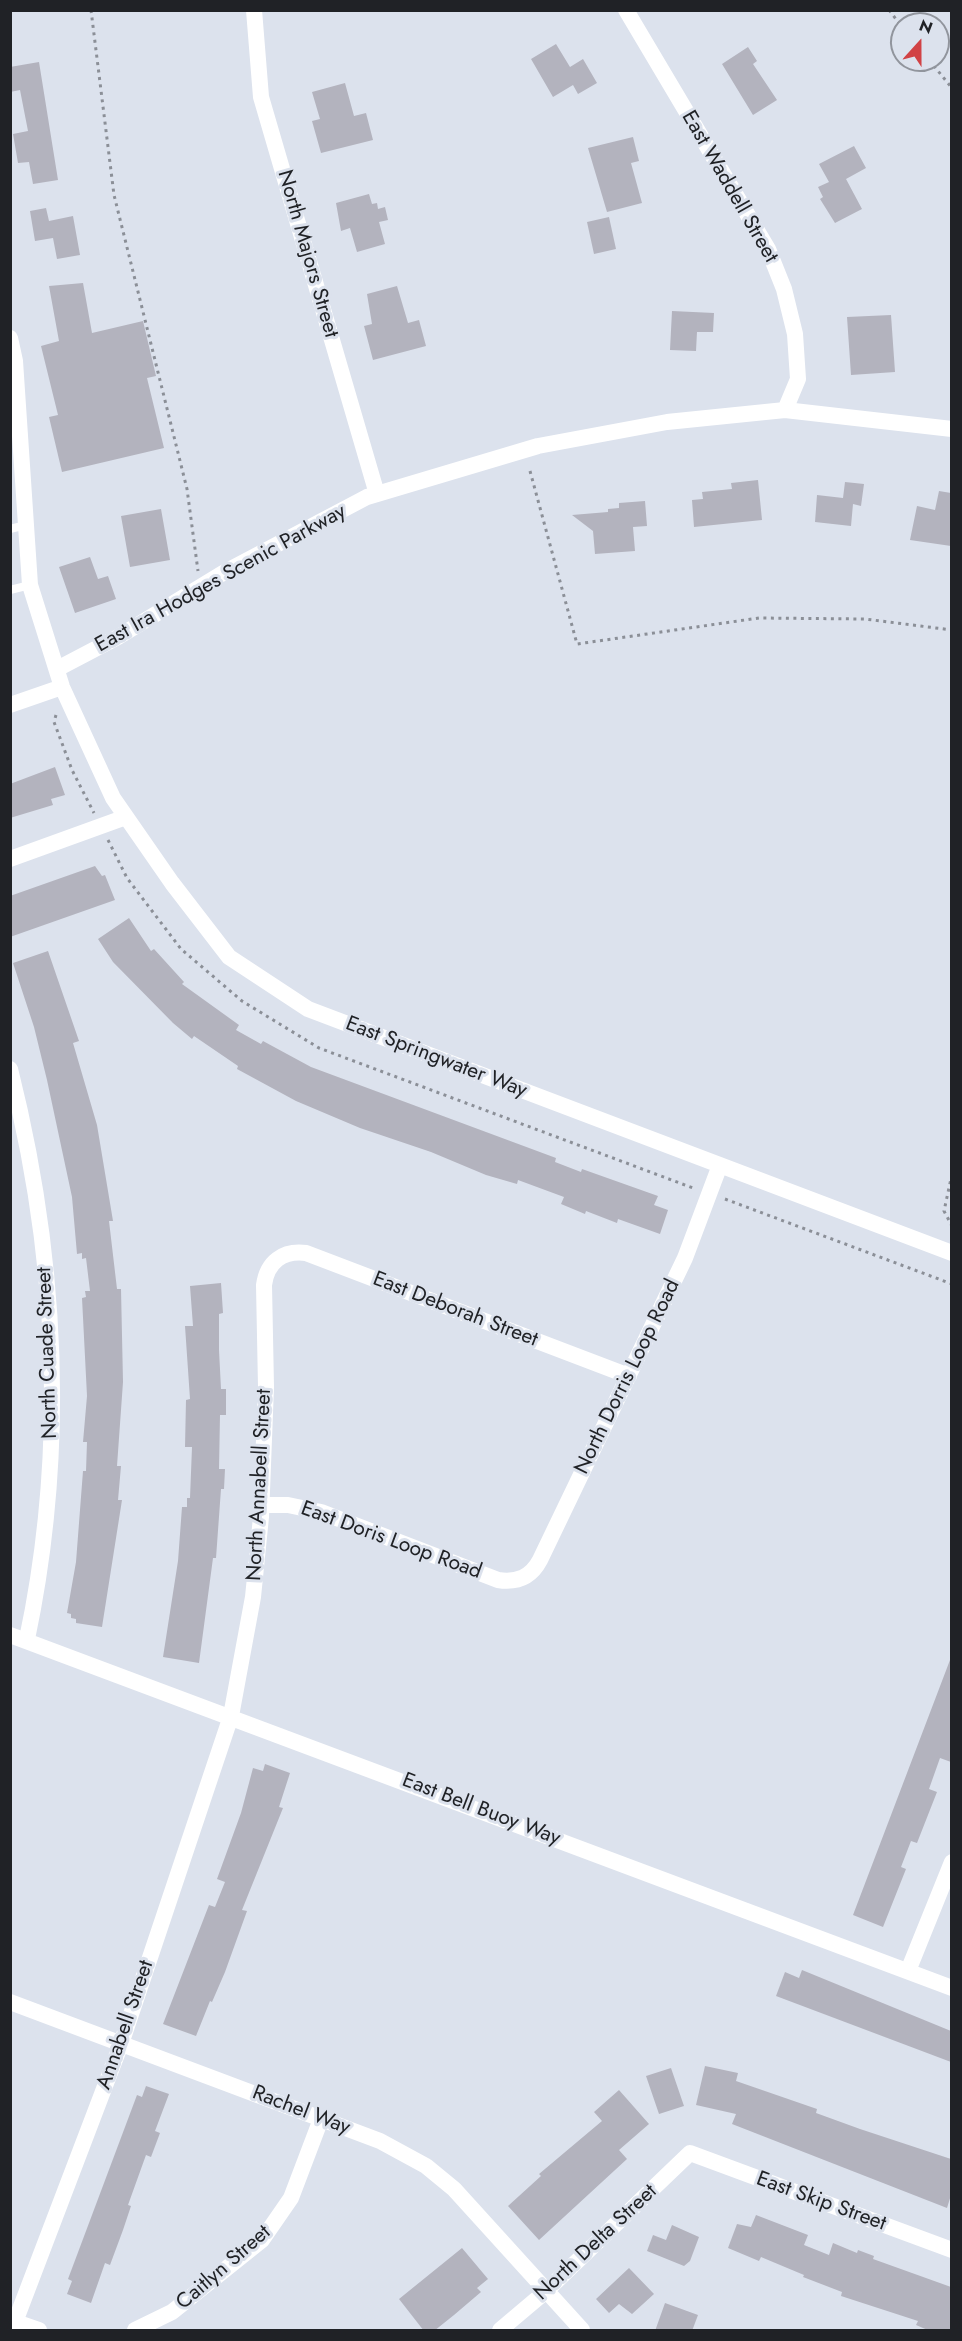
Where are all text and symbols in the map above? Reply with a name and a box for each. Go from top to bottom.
north arrow [890,12,950,72]
text: N [916,14,936,40]
street label: East Waddell Street [675,107,783,267]
street label: North Majors Street [271,167,343,341]
street label: East Ira Hodges Scenic Parkway [91,499,351,659]
street label: East Springwater Way [342,1012,530,1104]
street label: North Cuade Street [32,1267,64,1439]
street label: East Deborah Street [369,1267,541,1353]
street label: North Dorris Loop Road [570,1275,686,1479]
street label: North Annabell Street [242,1388,278,1582]
street label: East Doris Loop Road [297,1497,485,1585]
street label: East Bell Buoy Way [398,1768,564,1852]
street label: Annabell Street [92,1957,160,2093]
street label: Rachel Way [249,2081,353,2141]
street label: East Skip Street [753,2167,889,2237]
street label: North Delta Street [529,2180,663,2306]
street label: Caitlyn Street [172,2220,276,2316]

